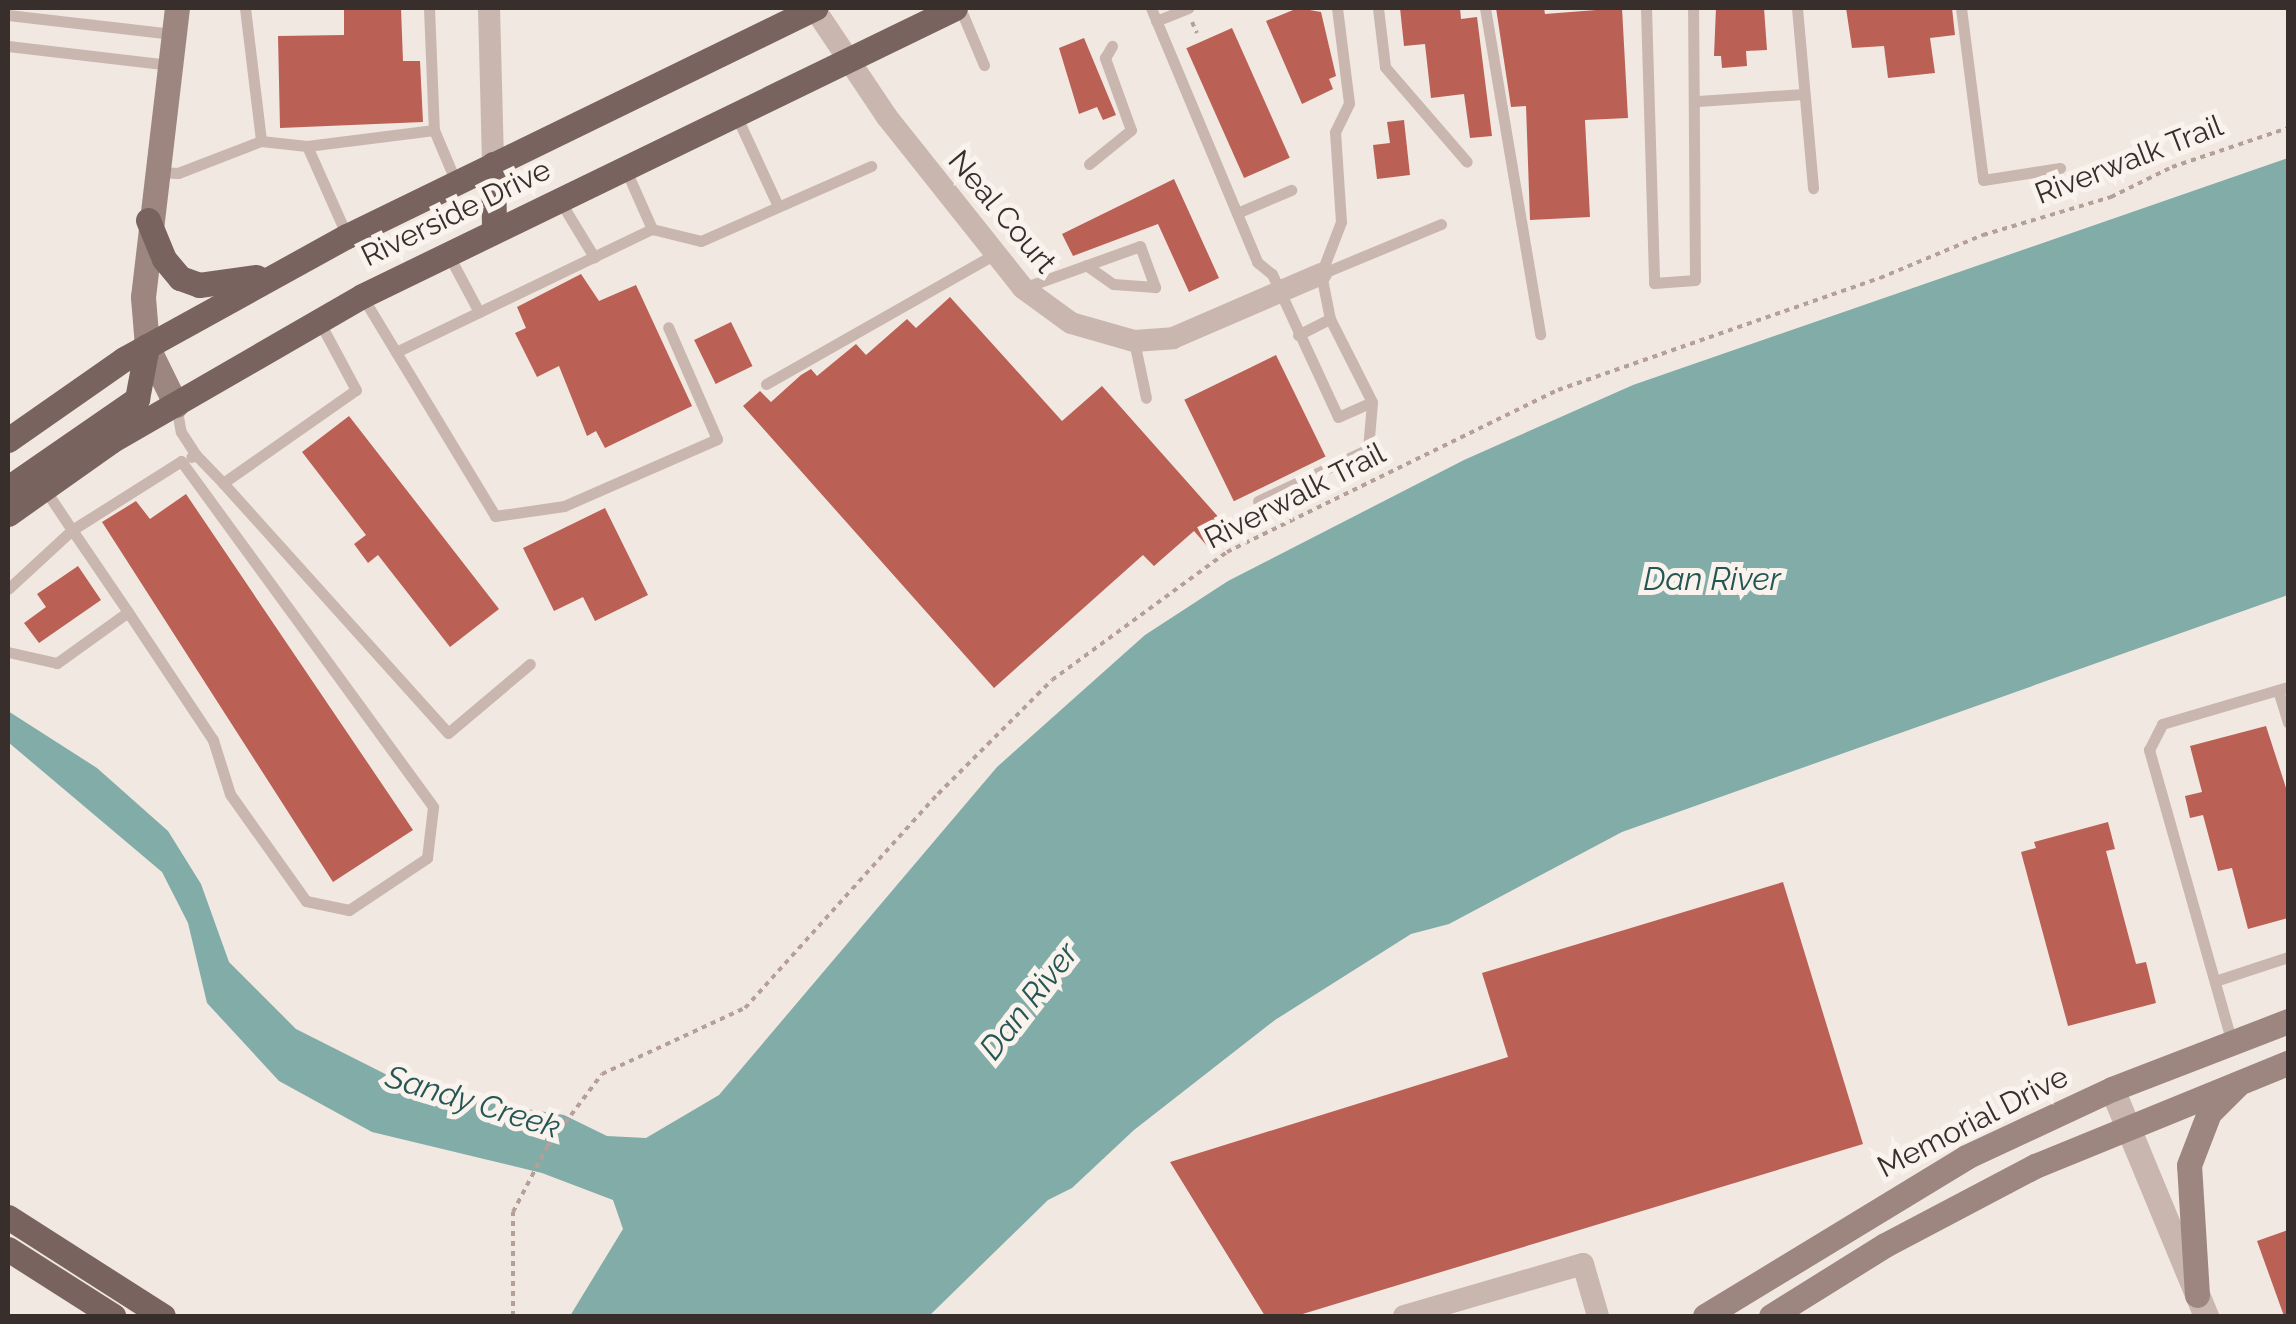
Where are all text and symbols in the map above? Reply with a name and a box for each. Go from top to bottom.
street label: Riverwalk Trail [2030,108,2228,212]
street label: Neal Court [940,143,1064,281]
street label: Riverside Drive [355,152,557,274]
street label: Riverwalk Trail [1198,435,1392,557]
water label: Dan River [1643,560,1781,598]
water label: Dan River [972,935,1086,1067]
water label: Sandy Creek [381,1057,565,1147]
street label: Memorial Drive [1871,1058,2075,1186]

